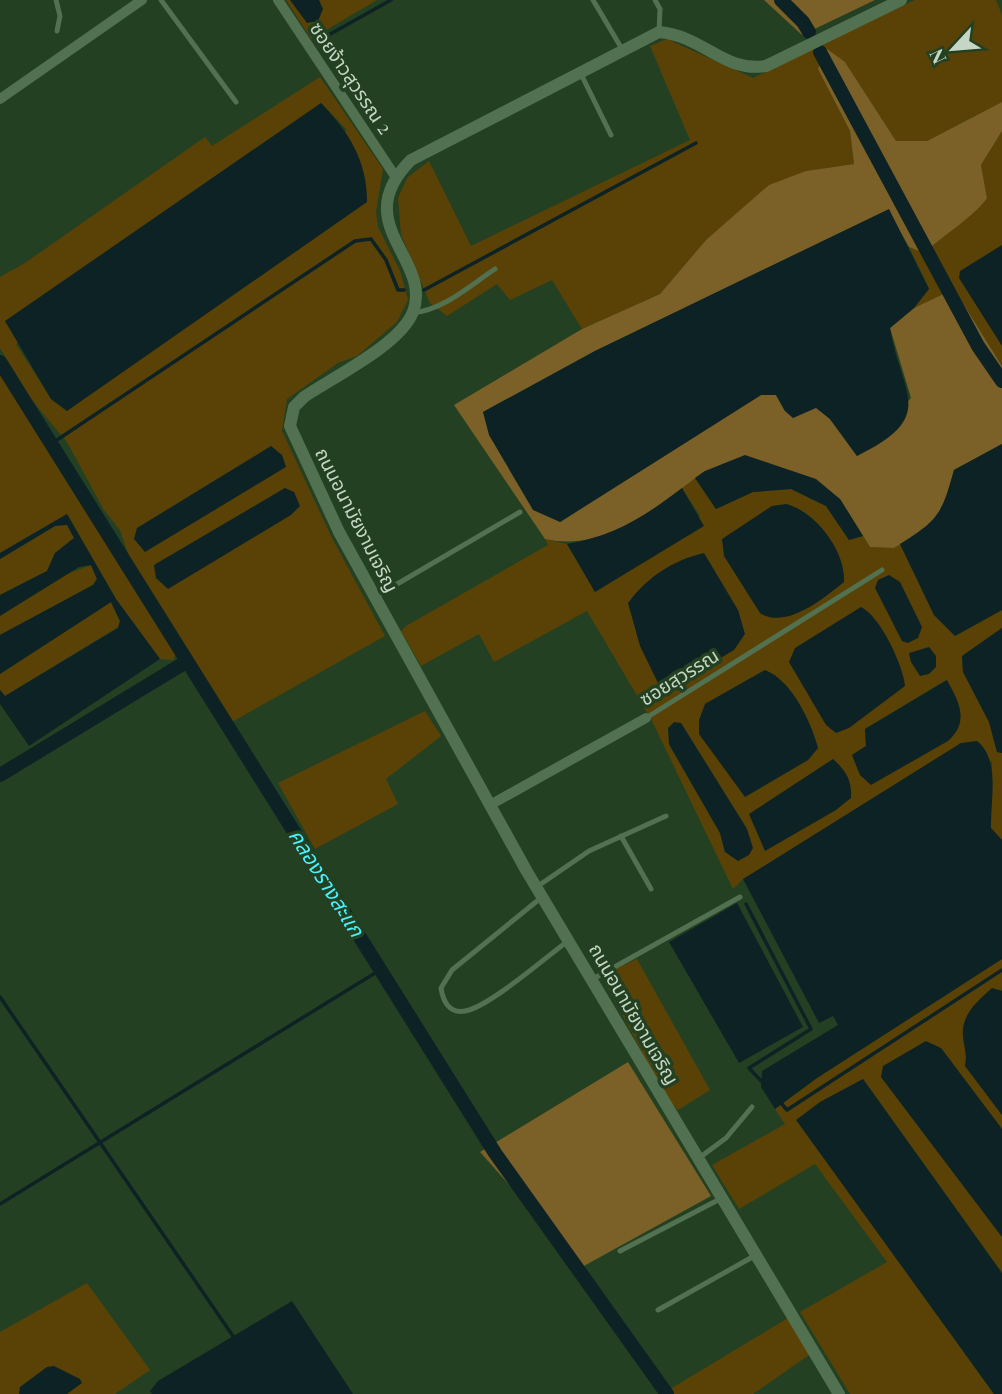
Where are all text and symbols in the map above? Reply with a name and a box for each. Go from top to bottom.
north arrow [918,14,988,84]
street label: ซอยง้าวสุวรรณ 2 [305,16,399,139]
text: N [922,45,952,69]
street label: ถนนอนามัยงามเจริญ [310,443,406,596]
street label: ซอยสุวรรณ [634,642,723,711]
water label: คลองรางสะแก [284,823,373,942]
street label: ถนนอนามัยงามเจริญ [584,938,686,1089]

